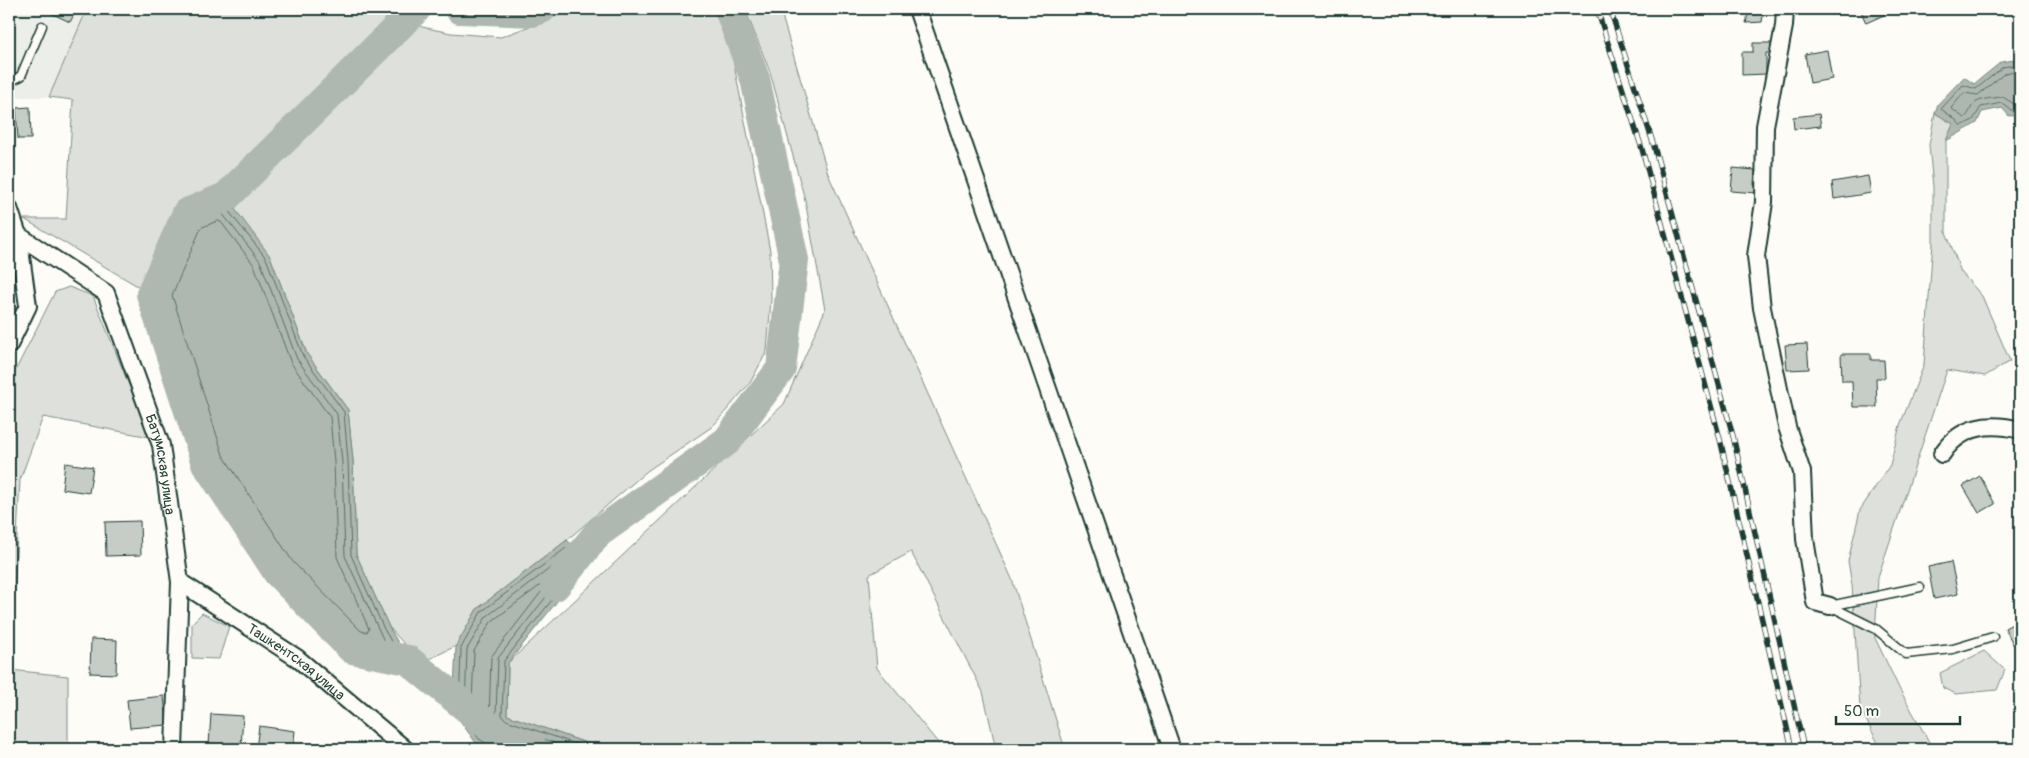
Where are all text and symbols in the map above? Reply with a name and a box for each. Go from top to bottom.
street label: Батумская улица [142,412,179,516]
street label: Ташкентская улица [244,620,348,704]
scale bar [1836,693,1960,725]
text: 50 m [1844,702,1879,721]

